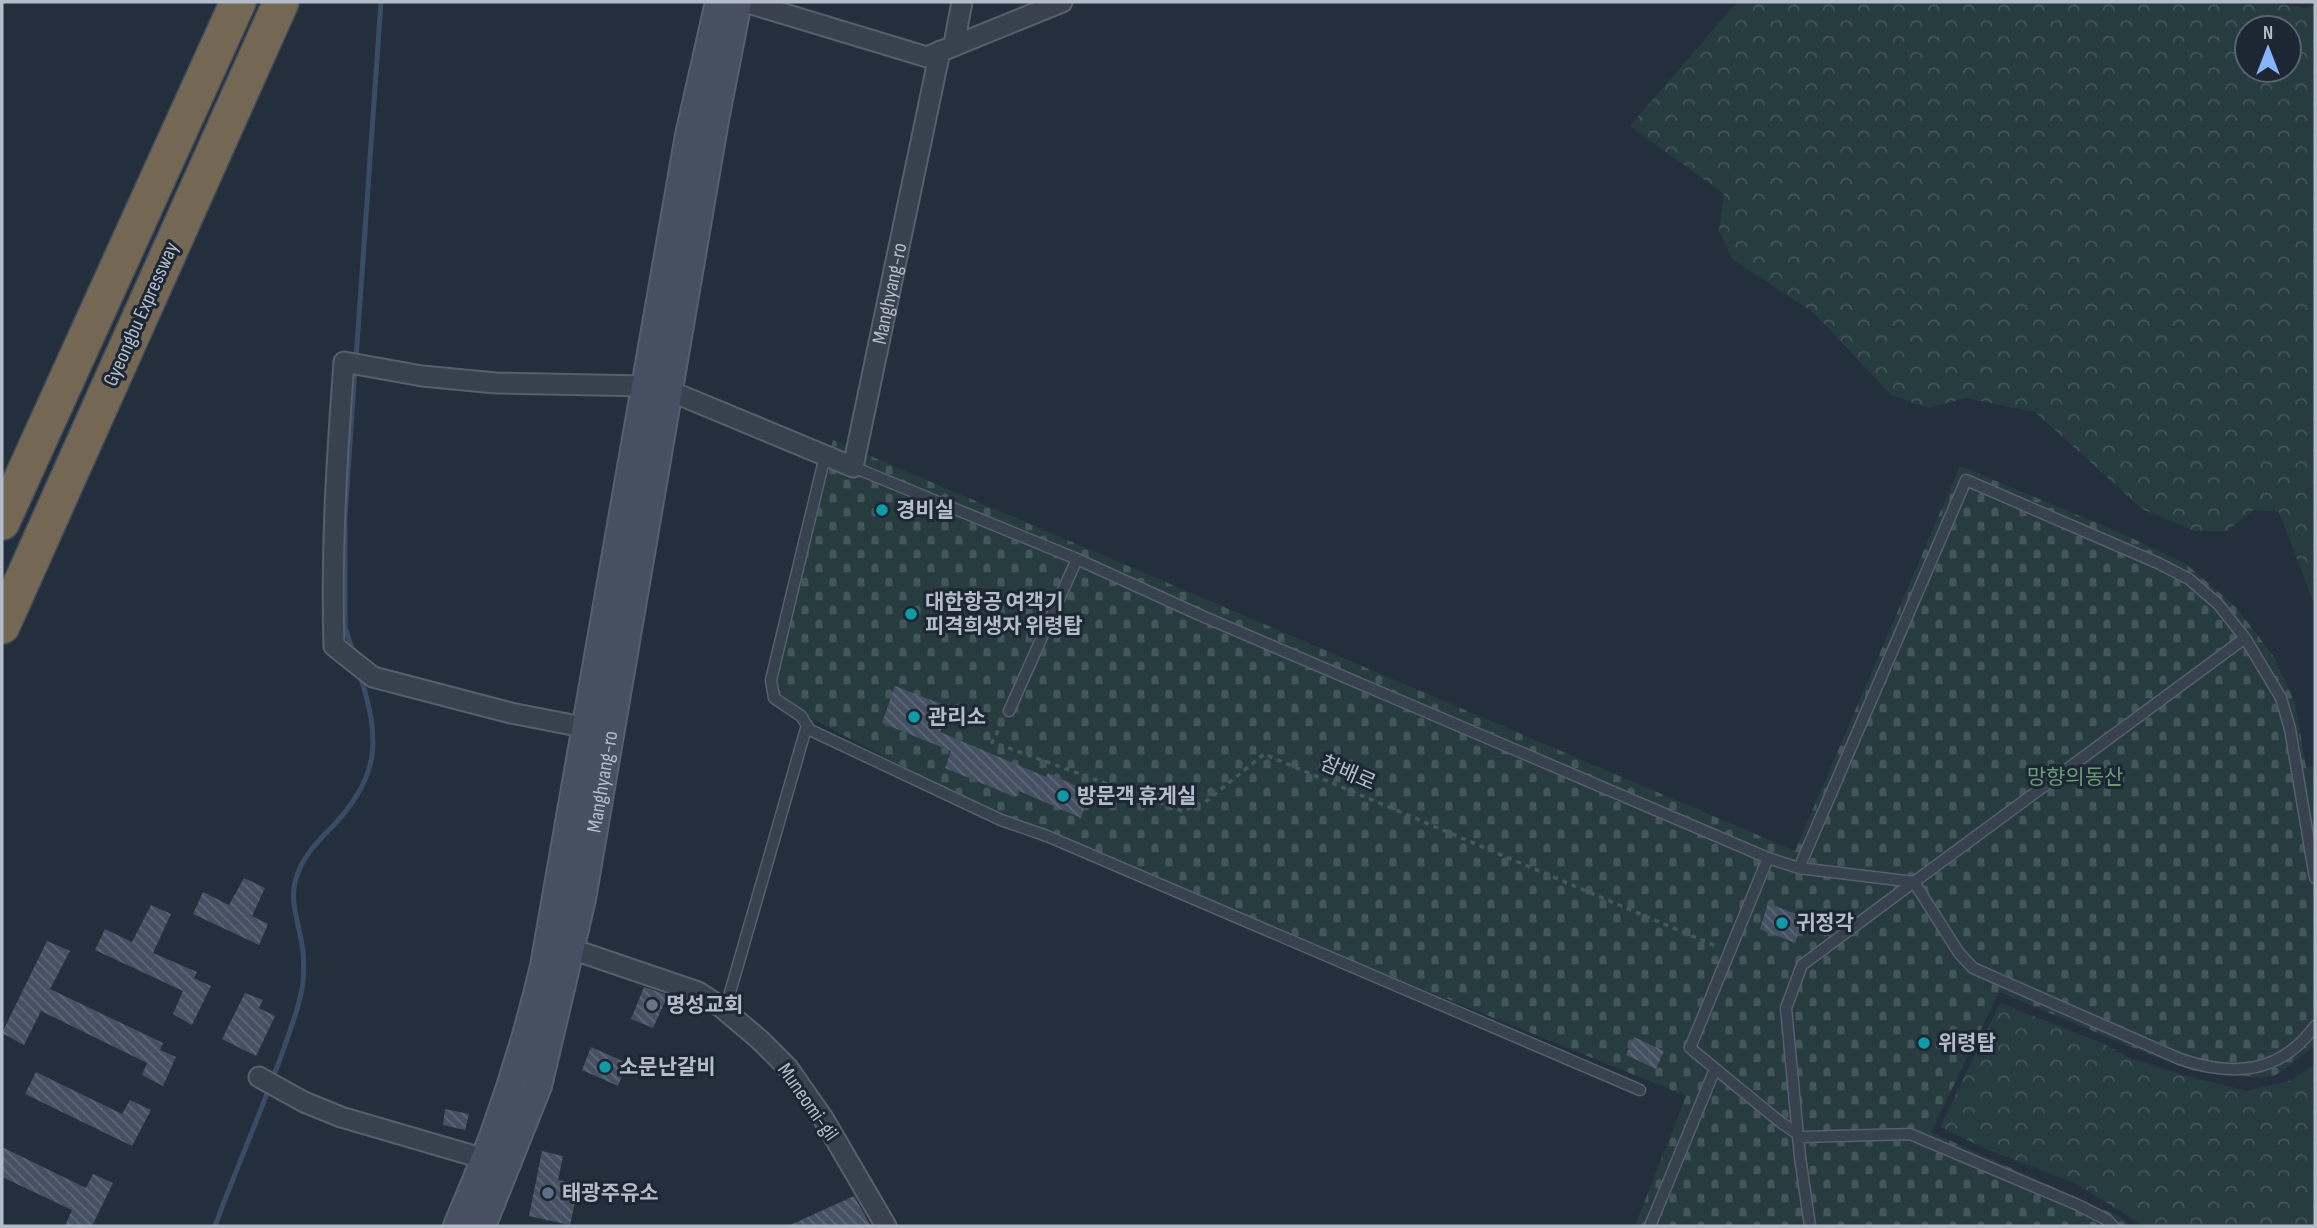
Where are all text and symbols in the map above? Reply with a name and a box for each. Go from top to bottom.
north arrow [2233,14,2303,84]
text: N [2263,22,2273,45]
street label: Gyeongbu Expressway [98,238,184,390]
street label: Manghyang-ro [867,241,912,346]
place label: 경비실 [896,498,954,523]
marker: 경비실 [874,502,890,518]
place label: 대한항공 여객기 피격희생자 위령탑 [925,590,1083,639]
marker: 대한항공 여객기 피격희생자 위령탑 [903,606,919,622]
place label: 관리소 [928,705,986,730]
marker: 관리소 [906,709,922,725]
street label: Manghyang-ro [581,729,623,834]
street label: 참배로 [1316,750,1380,796]
park label: 망향의동산 [2027,765,2123,790]
place label: 방문객 휴게실 [1077,784,1196,809]
marker: 방문객 휴게실 [1055,788,1071,804]
place label: 귀정각 [1796,911,1854,936]
marker: 귀정각 [1774,915,1790,931]
place label: 명성교회 [666,993,743,1018]
marker: 명성교회 [644,997,660,1013]
place label: 위령탑 [1938,1031,1996,1056]
marker: 위령탑 [1916,1035,1932,1051]
place label: 소문난갈비 [619,1055,716,1080]
street label: Muneomi-gil [772,1058,844,1146]
marker: 소문난갈비 [597,1059,613,1075]
place label: 태광주유소 [562,1181,659,1206]
marker: 태광주유소 [540,1185,556,1201]

